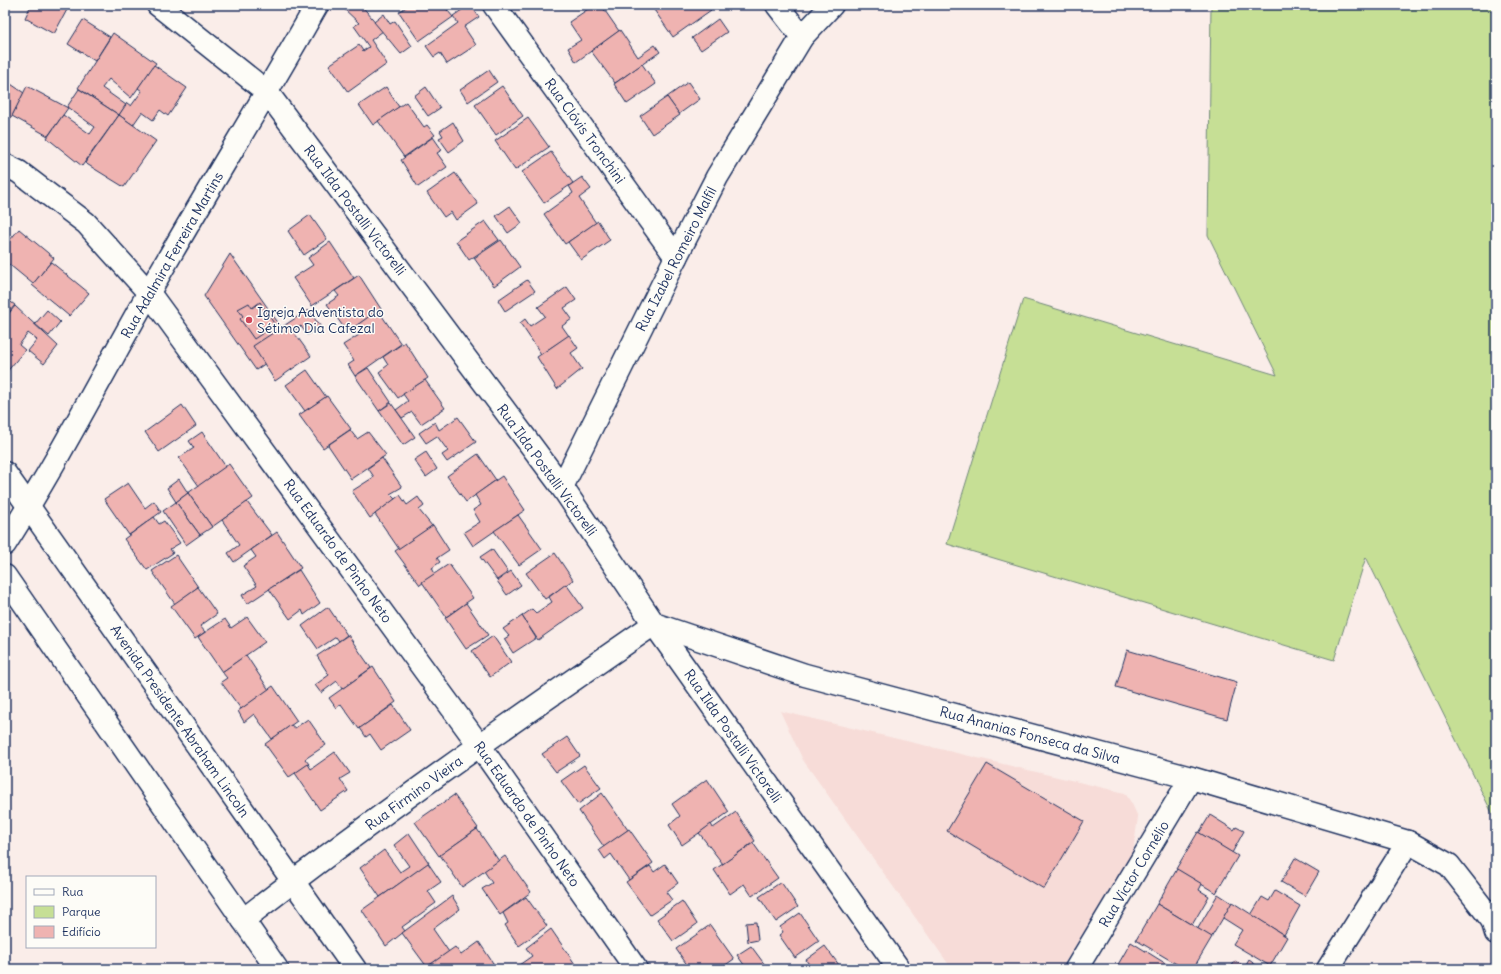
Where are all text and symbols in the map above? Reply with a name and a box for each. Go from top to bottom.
street label: Rua Clóvis Tronchini [541,75,629,187]
street label: Rua Ilda Postalli Victorelli [300,141,410,279]
street label: Rua Adalmira Ferreira Martins [117,168,227,342]
street label: Rua Izabel Romeiro Malfil [632,183,720,335]
place label: Igreja Adventista do Sétimo Dia Cafezal [257,303,384,337]
marker: Igreja Adventista do Sétimo Dia Cafezal [244,315,254,325]
street label: Rua Ilda Postalli Victorelli [493,401,601,539]
street label: Rua Eduardo de Pinho Neto [280,476,396,626]
street label: Avenida Presidente Abraham Lincoln [106,621,254,821]
street label: Rua Ilda Postalli Victorelli [680,666,786,806]
street label: Rua Ananias Fonseca da Silva [938,702,1122,768]
street label: Rua Eduardo de Pinho Neto [470,738,584,890]
street label: Rua Firmino Vieira [362,752,466,834]
street label: Rua Victor Cornélio [1095,817,1173,931]
legend [26,876,156,948]
text: Rua [62,884,84,899]
text: Parque [62,904,101,919]
text: Edifício [62,924,101,939]

